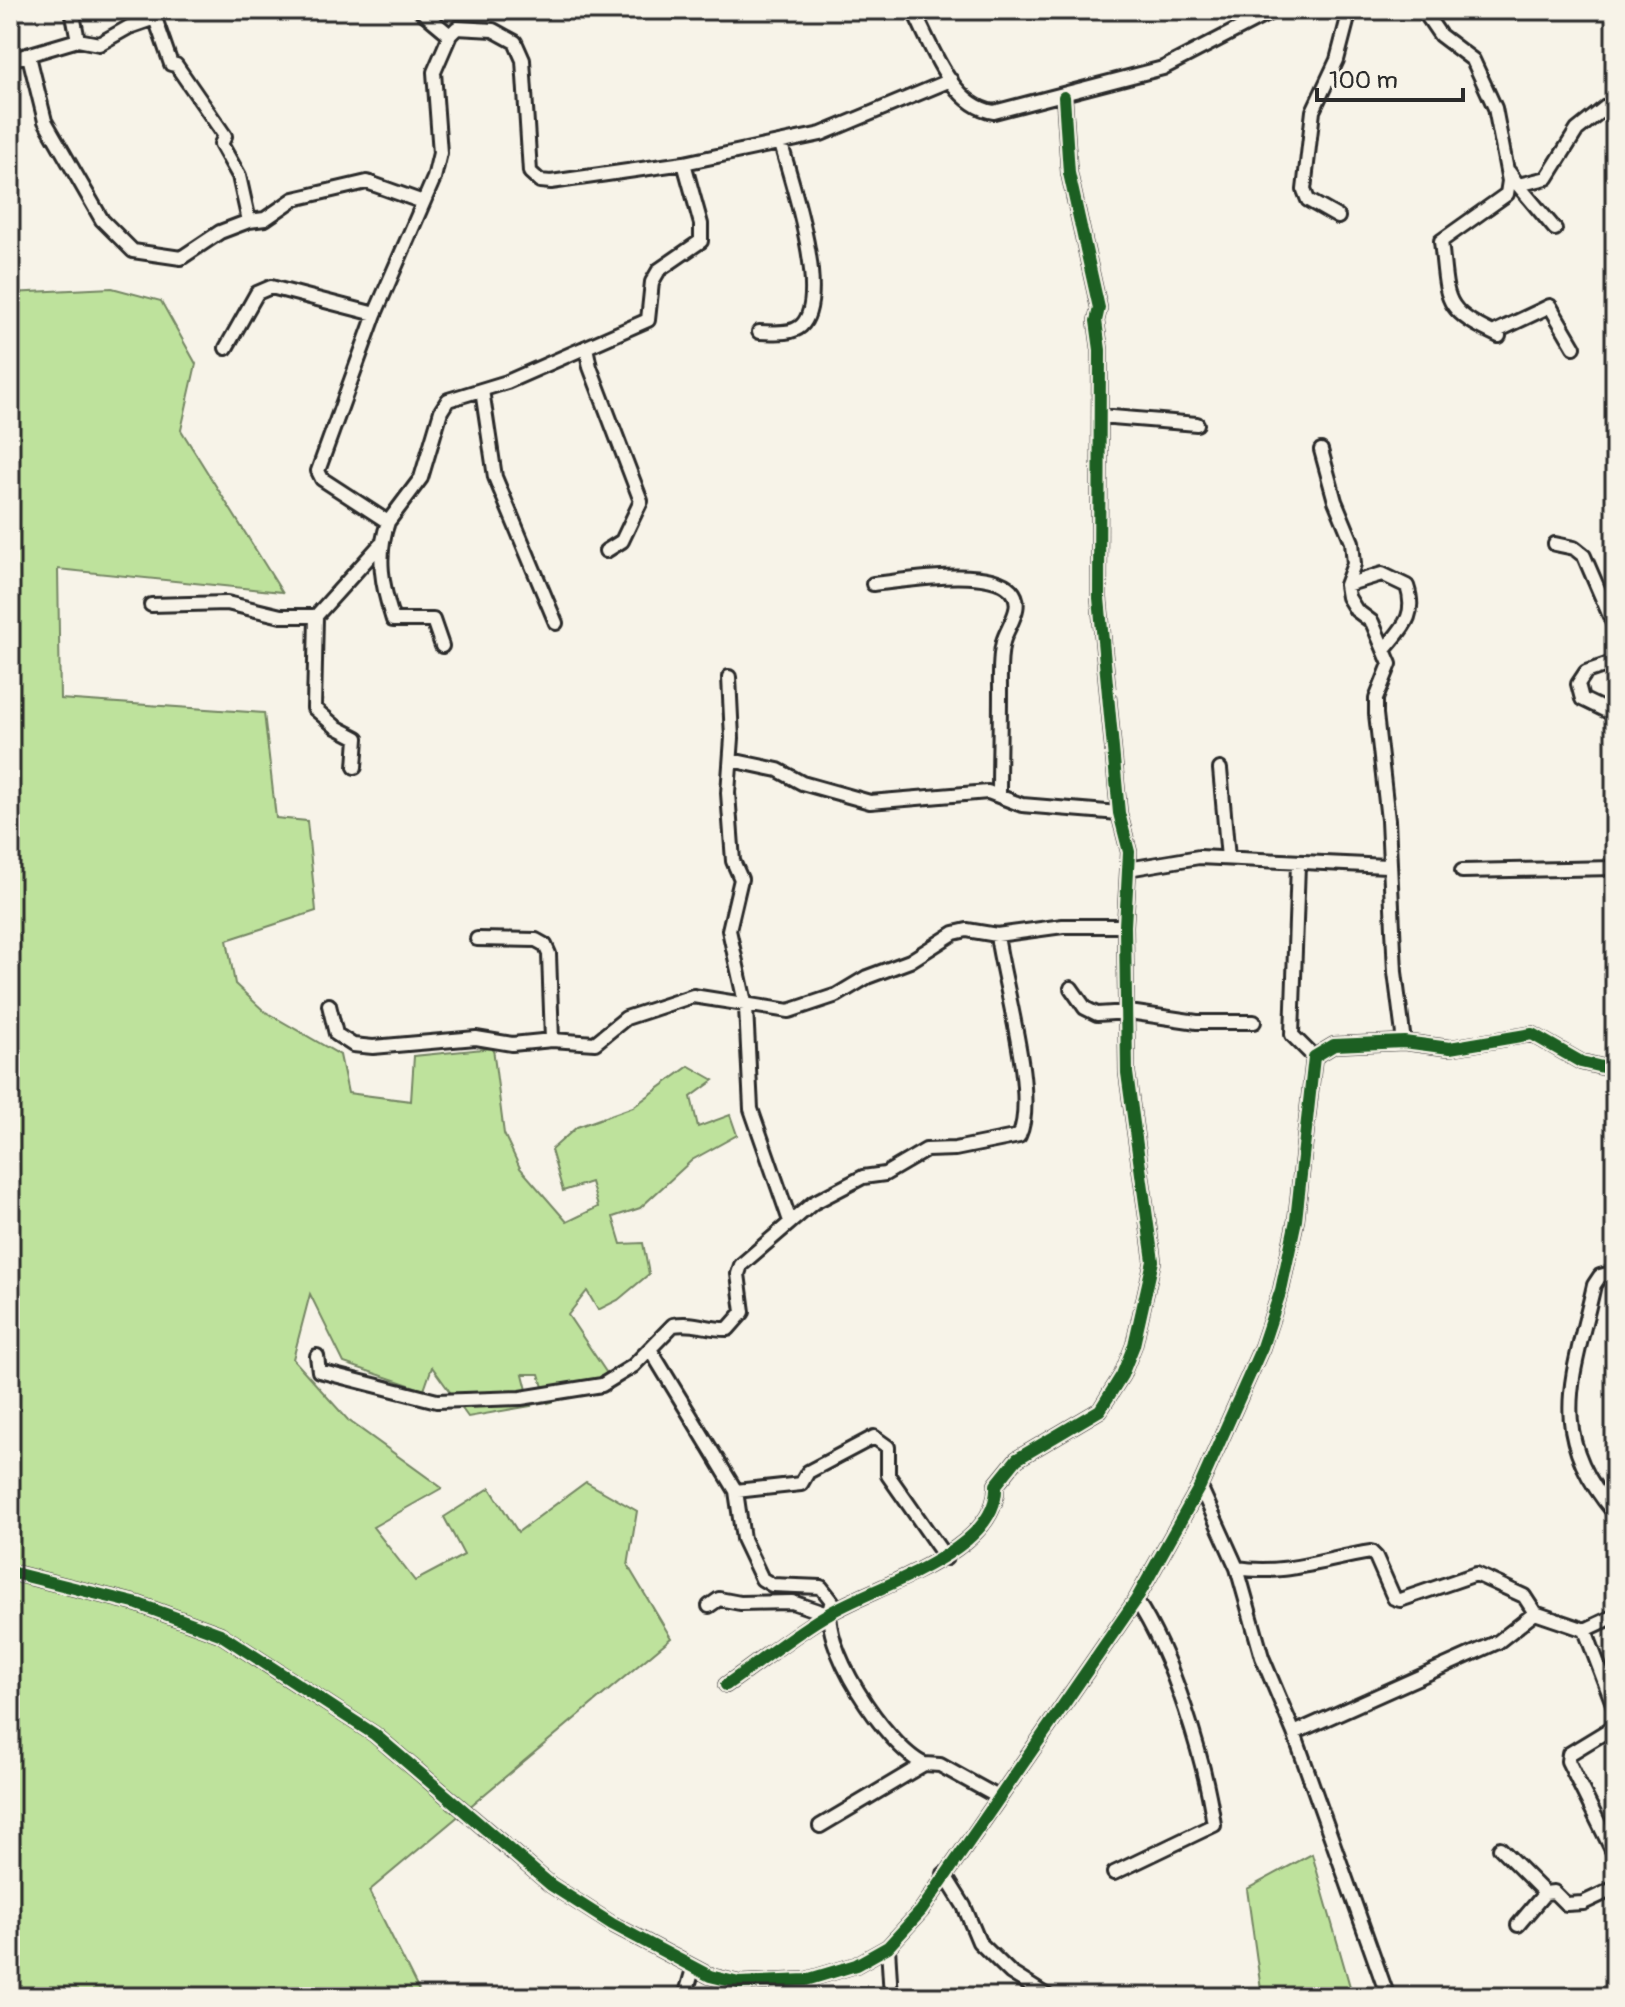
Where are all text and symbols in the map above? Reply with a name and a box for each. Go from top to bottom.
scale bar [1317,52,1463,102]
text: 100 m [1329,66,1398,95]

